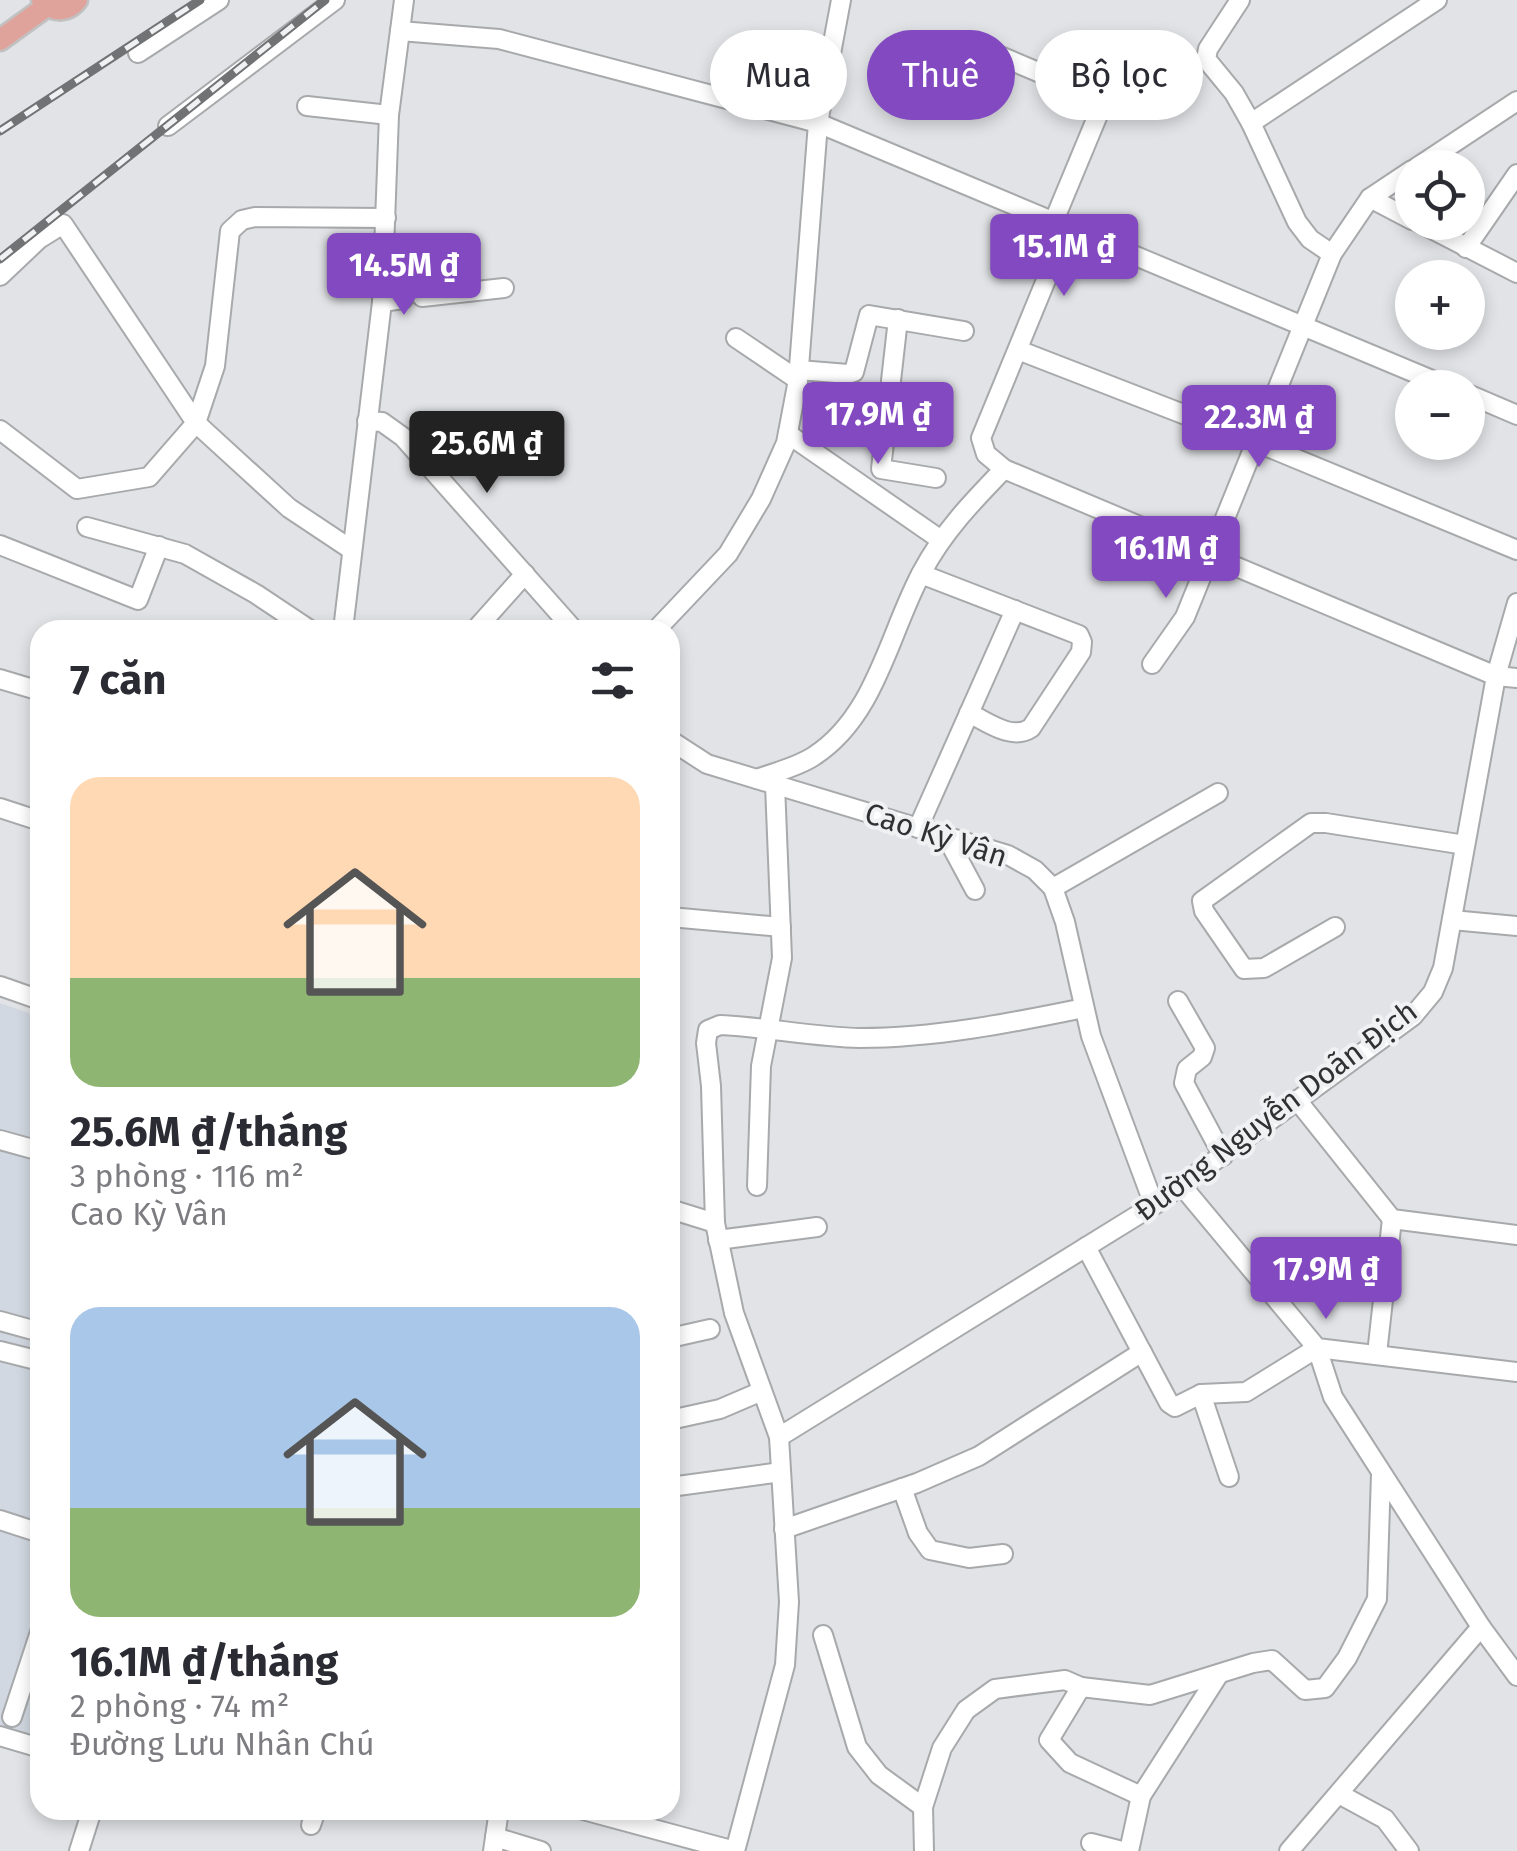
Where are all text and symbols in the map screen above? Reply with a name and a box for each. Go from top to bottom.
chip: Mua [710,30,847,120]
chip: Thuê [867,30,1015,120]
chip: Bộ lọc [1035,30,1203,120]
map controls [1395,150,1485,460]
button: locate [1395,150,1485,240]
pin: 15.1M ₫ [972,214,1156,299]
text: 15.1M ₫ [1012,227,1116,265]
pin: 14.5M ₫ [312,233,496,318]
text: 14.5M ₫ [349,246,459,284]
button: + [1395,260,1485,350]
button: − [1395,370,1485,460]
pin: 17.9M ₫ [786,382,970,467]
pin: 22.3M ₫ [1167,385,1351,470]
text: 17.9M ₫ [825,395,931,433]
text: 22.3M ₫ [1204,398,1314,436]
pin: 25.6M ₫ [395,411,579,496]
text: 25.6M ₫ [431,424,543,462]
pin: 16.1M ₫ [1074,516,1258,601]
text: 16.1M ₫ [1114,529,1218,567]
icon: filters [585,653,640,708]
text: 7 căn [70,655,167,705]
street label: Cao Kỳ Vân [860,795,1012,875]
icon: home [265,842,445,1022]
street label: Đường Nguyễn Doãn Địch [1128,993,1424,1229]
text: 25.6M ₫/tháng [70,1107,348,1157]
text: 3 phòng · 116 m² [70,1157,304,1195]
text: Cao Kỳ Vân [70,1195,228,1233]
pin: 17.9M ₫ [1234,1237,1418,1322]
text: 17.9M ₫ [1273,1250,1379,1288]
icon: home [265,1372,445,1552]
text: 16.1M ₫/tháng [70,1637,338,1687]
text: 2 phòng · 74 m² [70,1687,289,1725]
text: Đường Lưu Nhân Chú [70,1725,375,1763]

